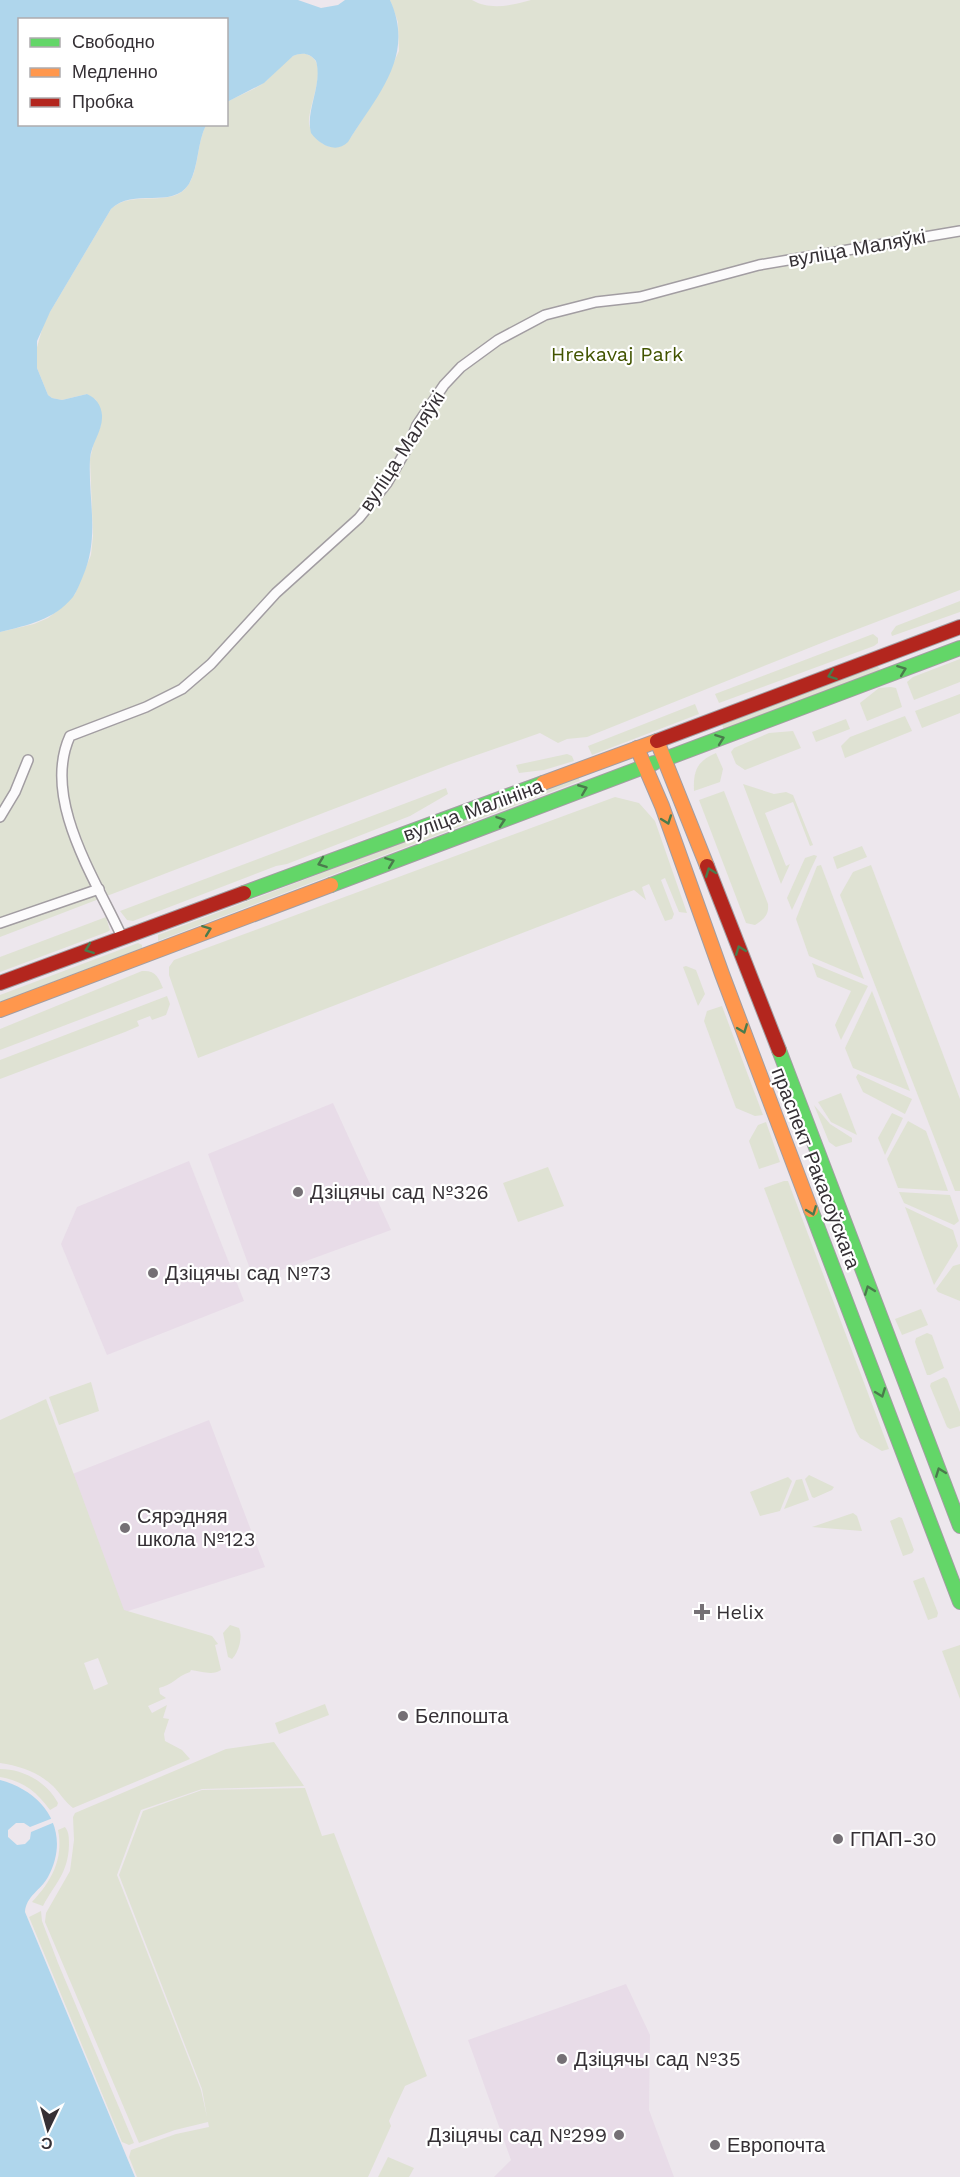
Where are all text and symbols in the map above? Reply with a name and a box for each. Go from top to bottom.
legend [18,18,228,126]
text: Свободно [72,31,155,52]
text: Медленно [72,61,158,82]
text: Пробка [72,91,135,112]
street label: вуліца Маляўкі [786,224,928,272]
park label: Hrekavaj Park [551,342,683,366]
street label: вуліца Маляўкі [354,386,450,516]
one-way arrow [897,665,907,678]
one-way arrow [827,668,838,681]
one-way arrow [714,733,725,746]
street label: вуліца Малініна [400,773,547,846]
one-way arrow [577,784,588,796]
one-way arrow [660,814,673,825]
one-way arrow [495,815,505,828]
one-way arrow [317,856,328,868]
one-way arrow [384,856,395,869]
one-way arrow [705,867,718,878]
one-way arrow [201,925,212,938]
one-way arrow [84,942,95,954]
one-way arrow [735,946,748,956]
one-way arrow [735,1023,748,1034]
street label: праспект Ракасоўскага [766,1064,866,1273]
place label: Дзіцячы сад №326 [310,1180,489,1204]
marker: Дзіцячы сад №326 [291,1185,305,1199]
one-way arrow [805,1205,817,1216]
place label: Дзіцячы сад №73 [165,1261,331,1285]
marker: Дзіцячы сад №73 [146,1266,160,1280]
one-way arrow [864,1285,876,1296]
one-way arrow [874,1387,886,1398]
one-way arrow [935,1467,947,1478]
place label: Сярэдняя школа №123 [137,1504,255,1551]
marker: Сярэдняя школа №123 [118,1521,132,1535]
place label: Helix [716,1600,764,1624]
marker: Helix [693,1603,711,1621]
place label: Белпошта [415,1704,509,1728]
marker: Белпошта [396,1709,410,1723]
place label: ГПАП-30 [850,1827,937,1851]
marker: ГПАП-30 [831,1832,845,1846]
place label: Дзіцячы сад №35 [574,2047,741,2071]
marker: Дзіцячы сад №35 [555,2052,569,2066]
north arrow [18,2099,78,2159]
place label: Дзіцячы сад №299 [427,2123,607,2147]
marker: Дзіцячы сад №299 [612,2128,626,2142]
text: С [40,2133,53,2153]
place label: Европочта [727,2133,826,2157]
marker: Европочта [708,2138,722,2152]

